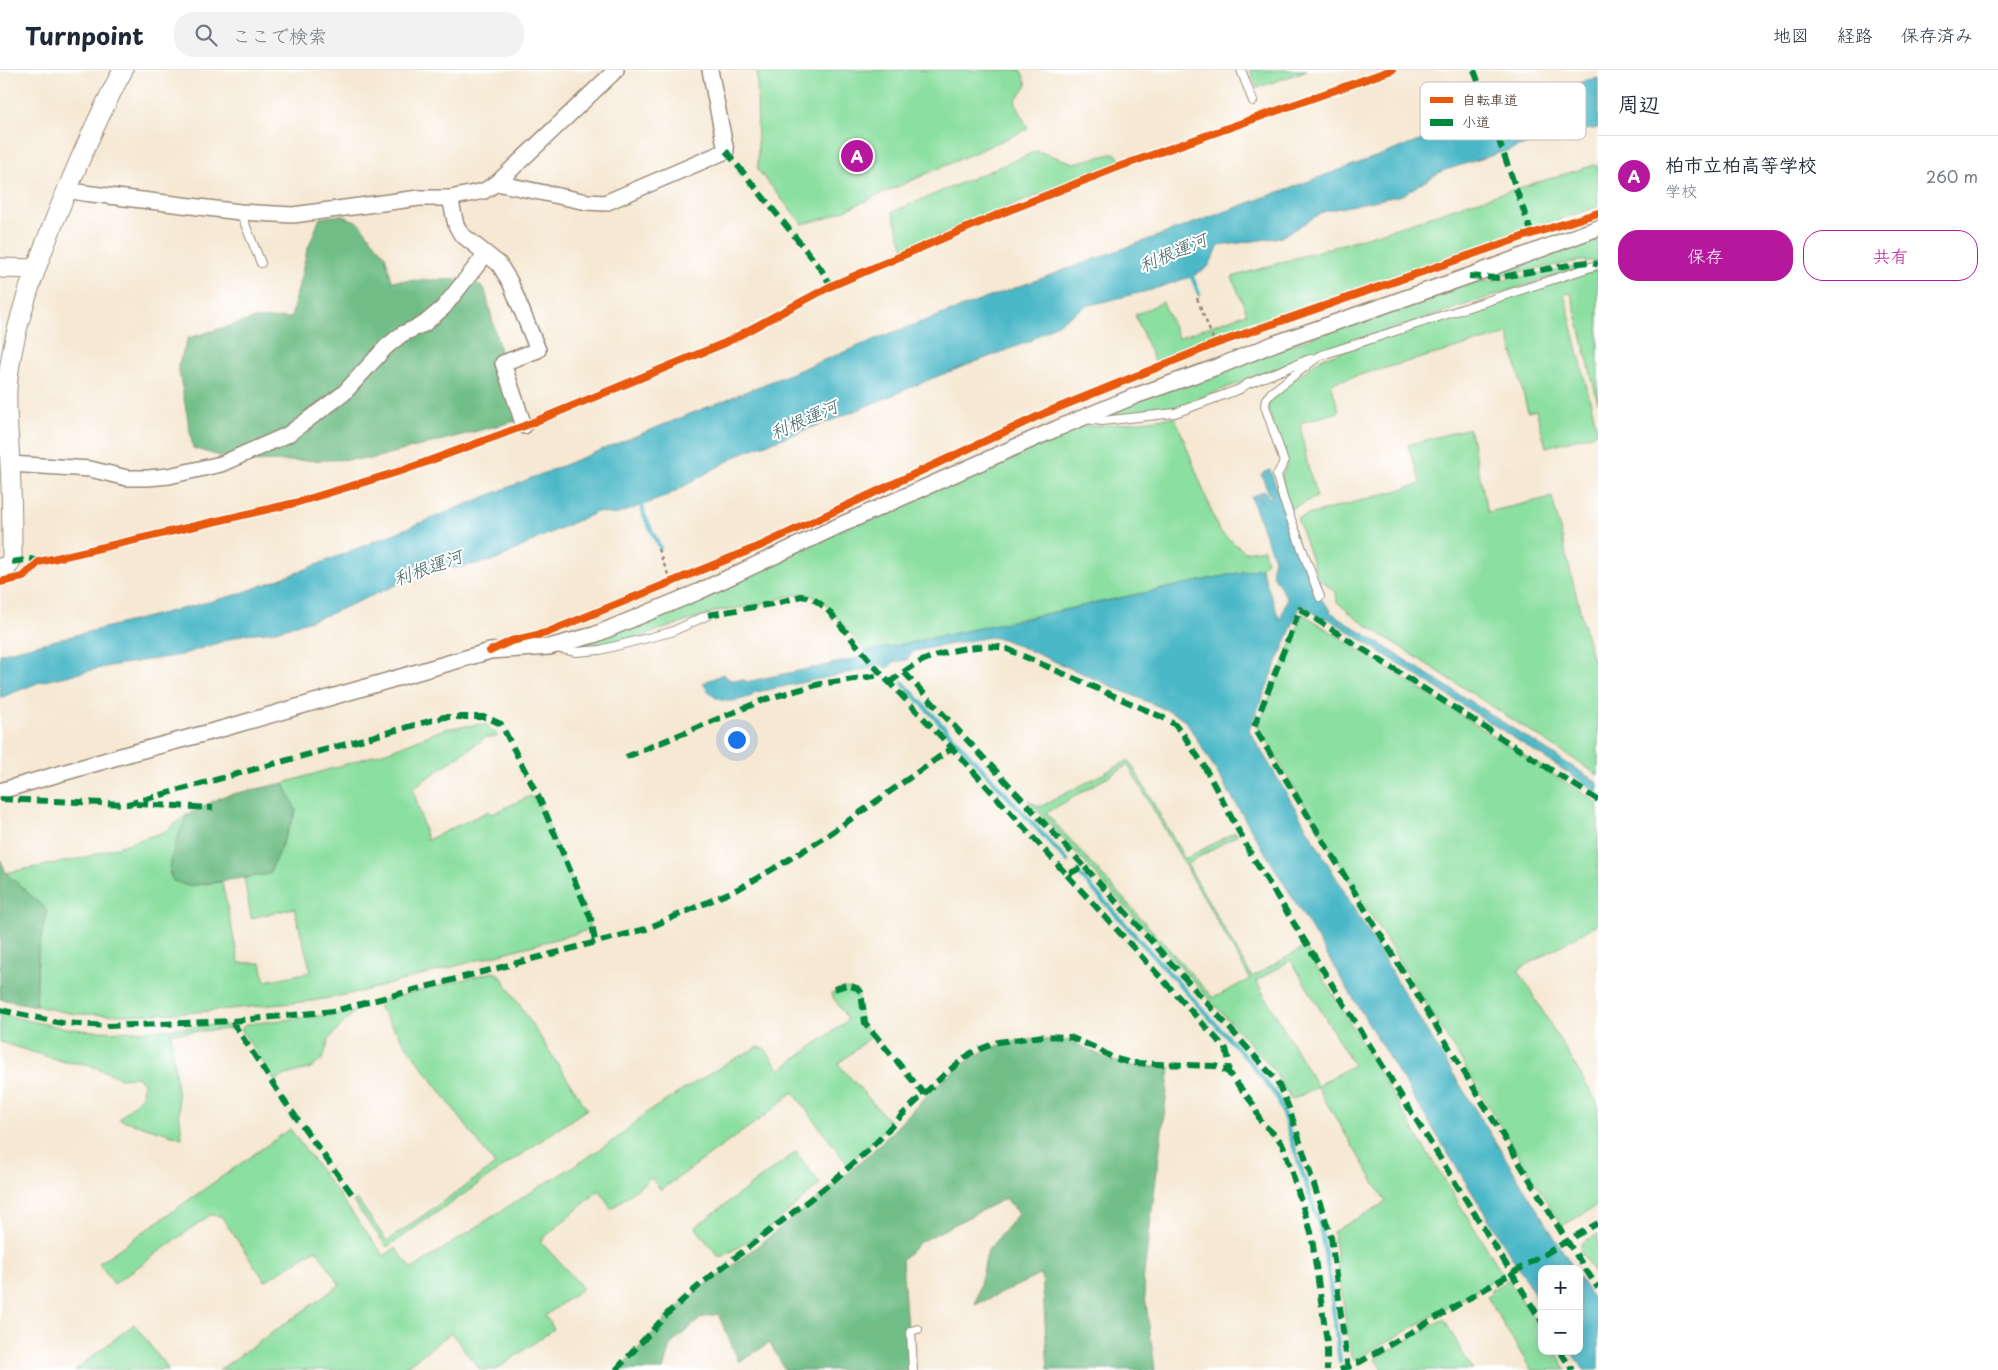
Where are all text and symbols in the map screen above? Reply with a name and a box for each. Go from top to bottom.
search box [174,12,524,57]
text: Turnpoint [25,17,144,53]
icon: search [192,21,220,49]
text: ここで検索 [232,21,327,49]
text: 地図 [1773,21,1809,48]
text: 経路 [1837,21,1873,48]
text: 保存済み [1901,21,1973,48]
legend [1420,82,1586,140]
text: 周辺 [1618,87,1660,119]
text: 自転車道 [1462,89,1518,110]
text: 小道 [1462,111,1490,132]
pin: A [841,137,873,175]
text: 柏市立柏高等学校 [1665,150,1817,178]
text: A [1628,164,1640,188]
text: 260 m [1926,164,1978,188]
text: 学校 [1665,178,1697,202]
water label: 利根運河 [1134,224,1214,278]
button: 保存 [1618,230,1793,281]
button: 共有 [1803,230,1978,281]
water label: 利根運河 [765,390,845,446]
water label: 利根運河 [389,541,469,592]
your location [724,727,750,753]
map controls [1538,1265,1583,1355]
button: + [1538,1265,1583,1310]
button: − [1538,1310,1583,1355]

